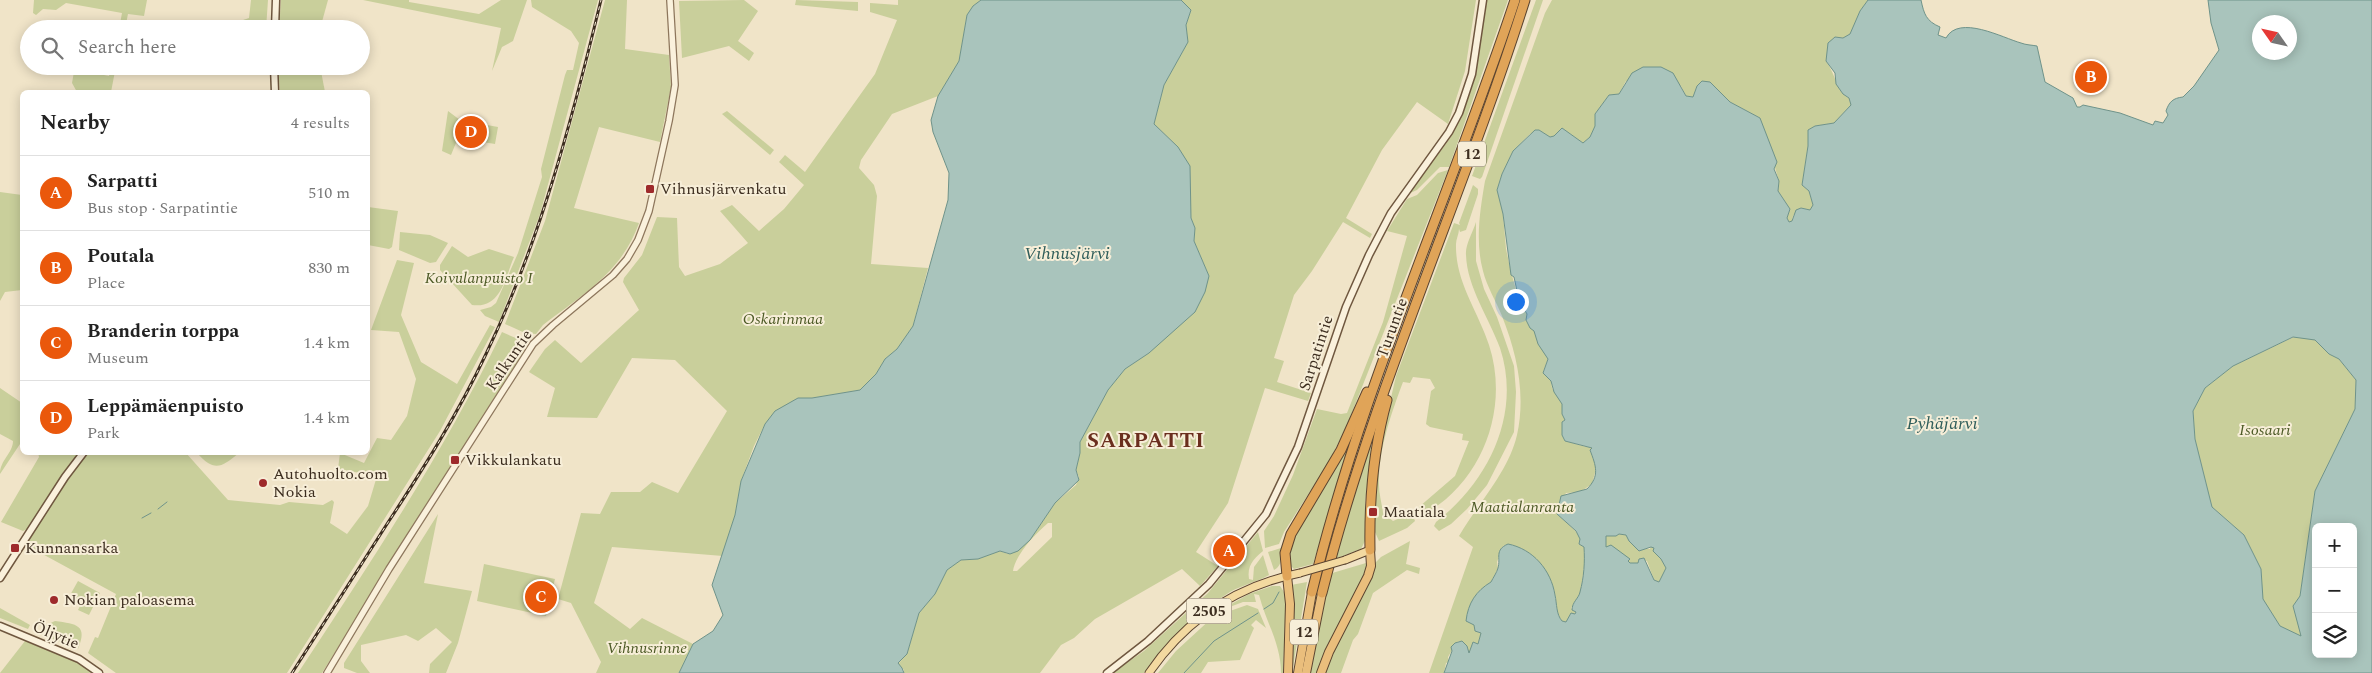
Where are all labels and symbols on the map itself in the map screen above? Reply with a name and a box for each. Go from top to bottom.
north arrow [2252,15,2297,60]
pin: B [2075,58,2107,96]
pin: D [455,113,487,151]
road number: 12 [1458,142,1486,166]
place label: Vihnusjärvenkatu [660,177,786,201]
marker: Vihnusjärvenkatu [644,183,656,195]
water label: Vihnusjärvi [1024,240,1110,267]
park label: Koivulanpuisto I [425,266,533,290]
your location [1503,289,1529,315]
street label: Turuntie [1370,294,1414,362]
park label: Oskarinmaa [743,307,823,331]
street label: Sarpatintie [1292,312,1340,394]
street label: Kalkuntie [480,325,538,395]
water label: Pyhäjärvi [1906,410,1978,437]
park label: Isosaari [2239,418,2291,442]
district label: SARPATTI [1087,425,1205,457]
place label: Vikkulankatu [465,448,561,472]
marker: Vikkulankatu [449,454,461,466]
place label: Autohuolto.com Nokia [273,462,388,504]
marker: Autohuolto.com Nokia [257,477,269,489]
park label: Maatialanranta [1470,495,1574,519]
place label: Maatiala [1383,500,1445,524]
marker: Maatiala [1367,506,1379,518]
pin: A [1213,532,1245,570]
place label: Kunnansarka [25,536,118,560]
marker: Kunnansarka [9,542,21,554]
pin: C [525,578,557,616]
place label: Nokian paloasema [64,588,195,612]
marker: Nokian paloasema [48,594,60,606]
road number: 2505 [1186,598,1232,624]
street label: Öljytie [29,614,83,656]
road number: 12 [1290,620,1318,644]
park label: Vihnusrinne [607,636,687,660]

